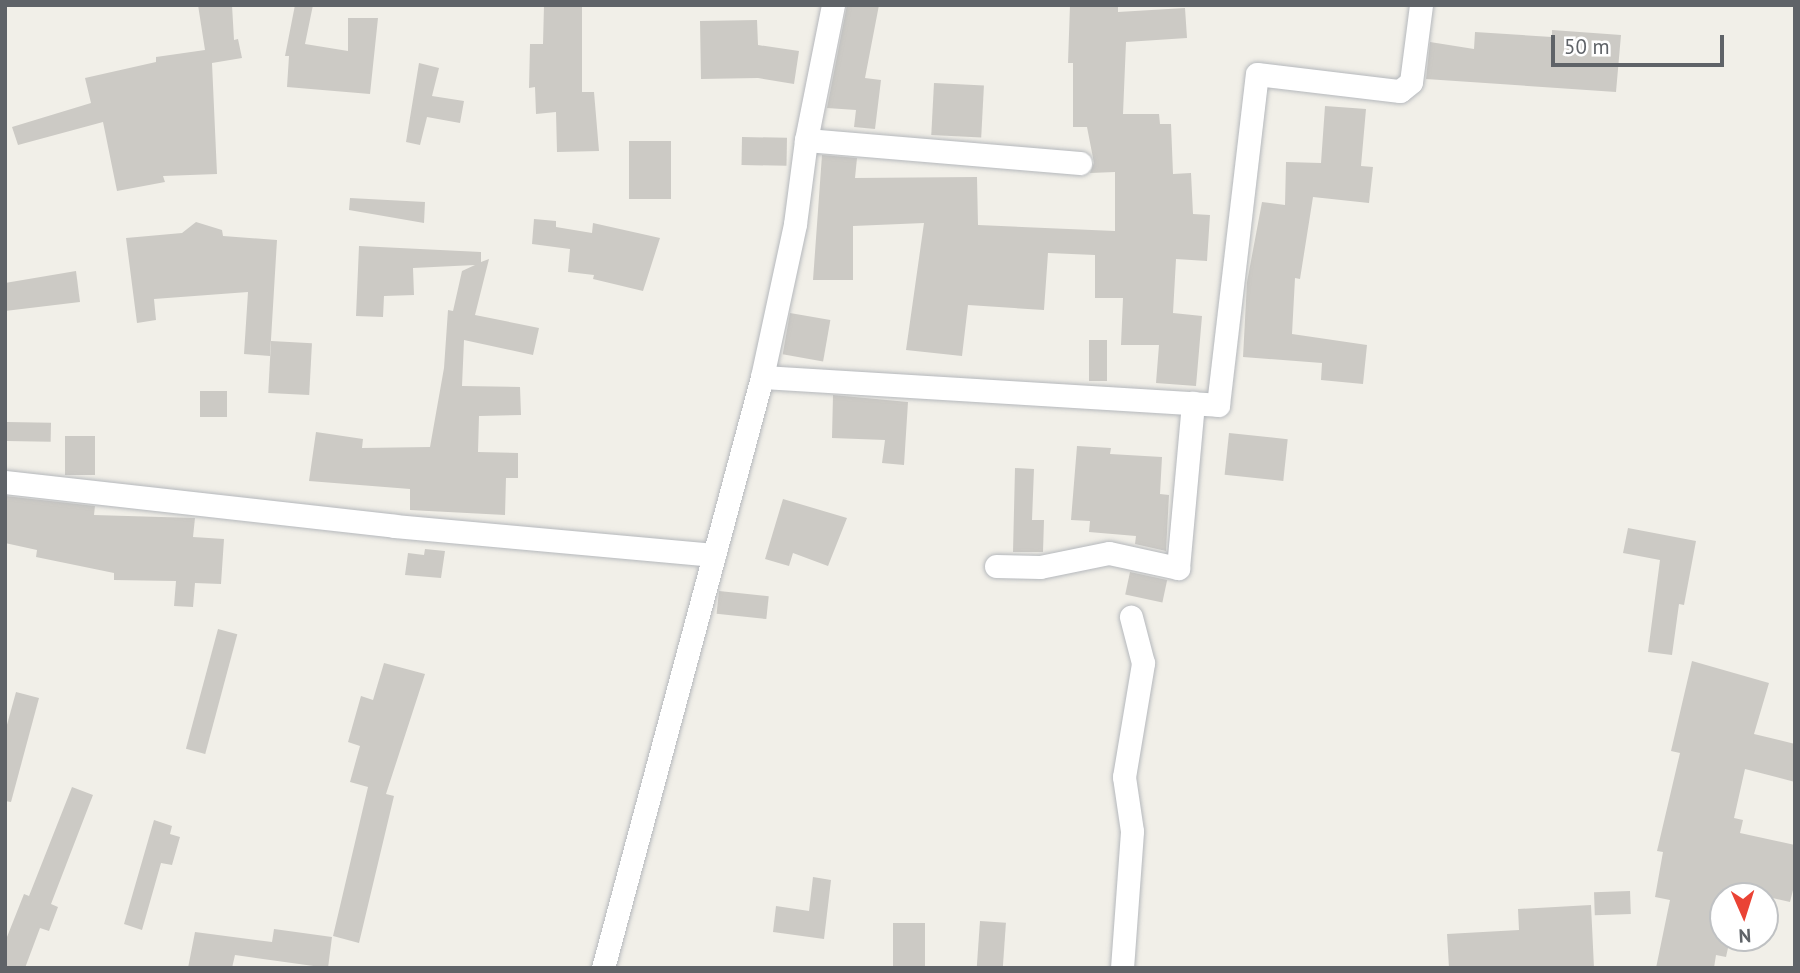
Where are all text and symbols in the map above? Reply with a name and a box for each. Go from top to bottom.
scale bar [1555,21,1728,65]
text: 50 m [1564,33,1610,60]
north arrow [1709,882,1779,952]
text: N [1738,924,1752,948]

